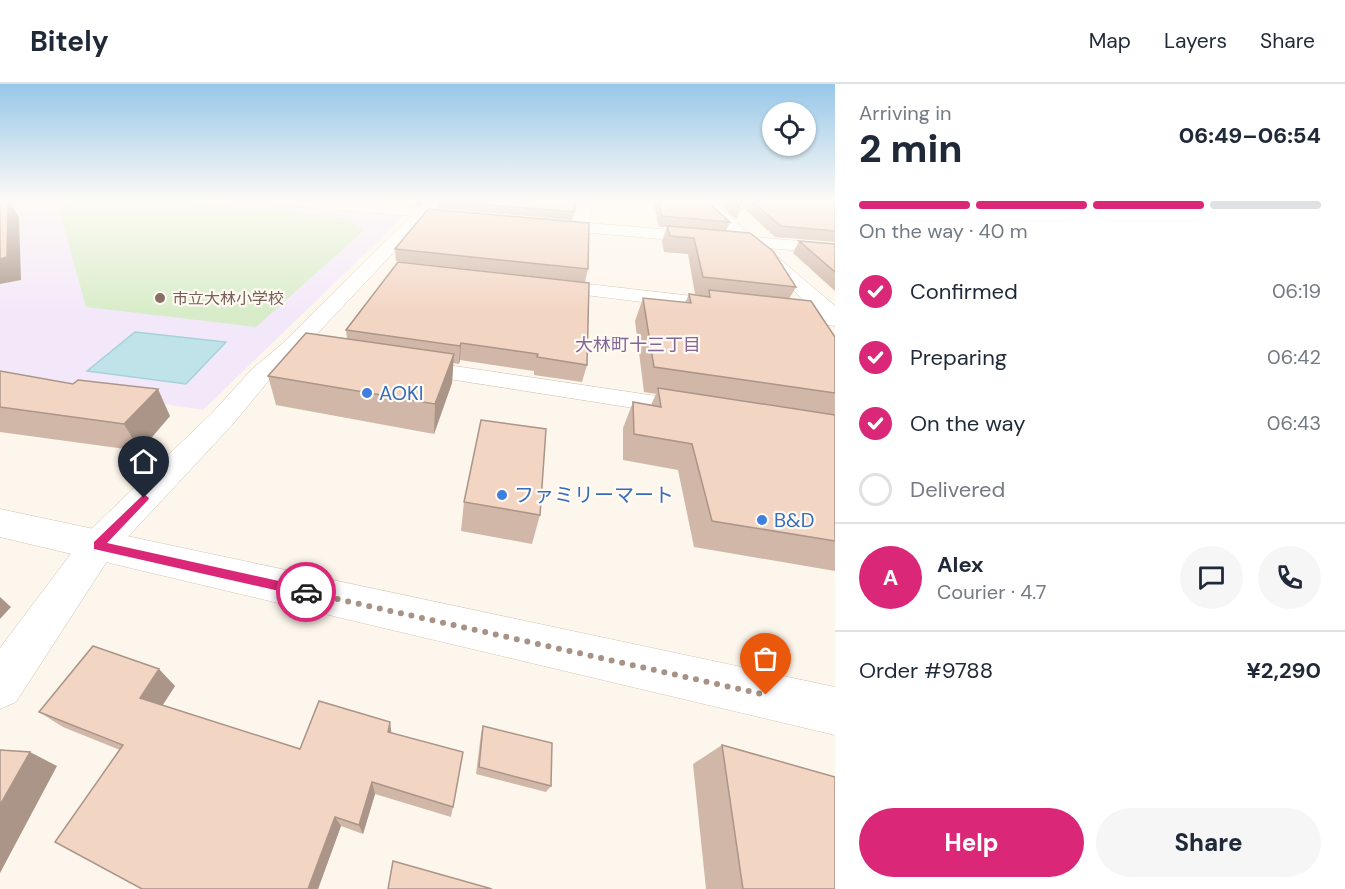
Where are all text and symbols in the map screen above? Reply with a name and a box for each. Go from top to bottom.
text: Bitely [30,23,109,60]
text: Map [1089,27,1131,55]
text: Layers [1164,27,1227,55]
text: Share [1260,27,1315,55]
text: Arriving in [859,100,951,126]
map controls [762,102,816,156]
button: locate [762,102,816,156]
text: 06:49–06:54 [1179,121,1321,150]
text: 2 min [859,123,963,174]
text: On the way · 40 m [859,218,1027,244]
icon: check [859,275,892,308]
text: Confirmed [910,277,1018,306]
text: 06:19 [1272,278,1321,304]
place label: 市立大林小学校 [172,288,284,309]
marker: 市立大林小学校 [153,291,167,305]
district label: 大林町十三丁目 [575,333,701,357]
icon: check [859,341,892,374]
text: Preparing [910,343,1007,372]
text: 06:42 [1267,344,1321,370]
place label: AOKI [379,380,423,406]
marker: AOKI [360,386,374,400]
icon: check [859,407,892,440]
text: On the way [910,409,1025,438]
text: 06:43 [1267,410,1321,436]
pin [118,436,169,498]
icon: home [127,445,160,478]
text: Delivered [910,475,1005,504]
place label: ファミリーマート [514,482,674,508]
marker: ファミリーマート [495,488,509,502]
place label: B&D [774,507,815,533]
marker: B&D [755,513,769,527]
button: chat [1180,546,1243,609]
button: phone [1258,546,1321,609]
text: Alex [937,550,984,579]
courier [276,562,336,622]
text: A [883,563,898,592]
icon: car [290,576,323,609]
text: Courier · 4.7 [937,579,1046,605]
pin [740,633,791,695]
icon: bag [749,642,782,675]
text: Order #9788 [859,656,993,685]
text: ¥2,290 [1247,656,1321,685]
button: Help [859,808,1084,877]
button: Share [1096,808,1321,877]

